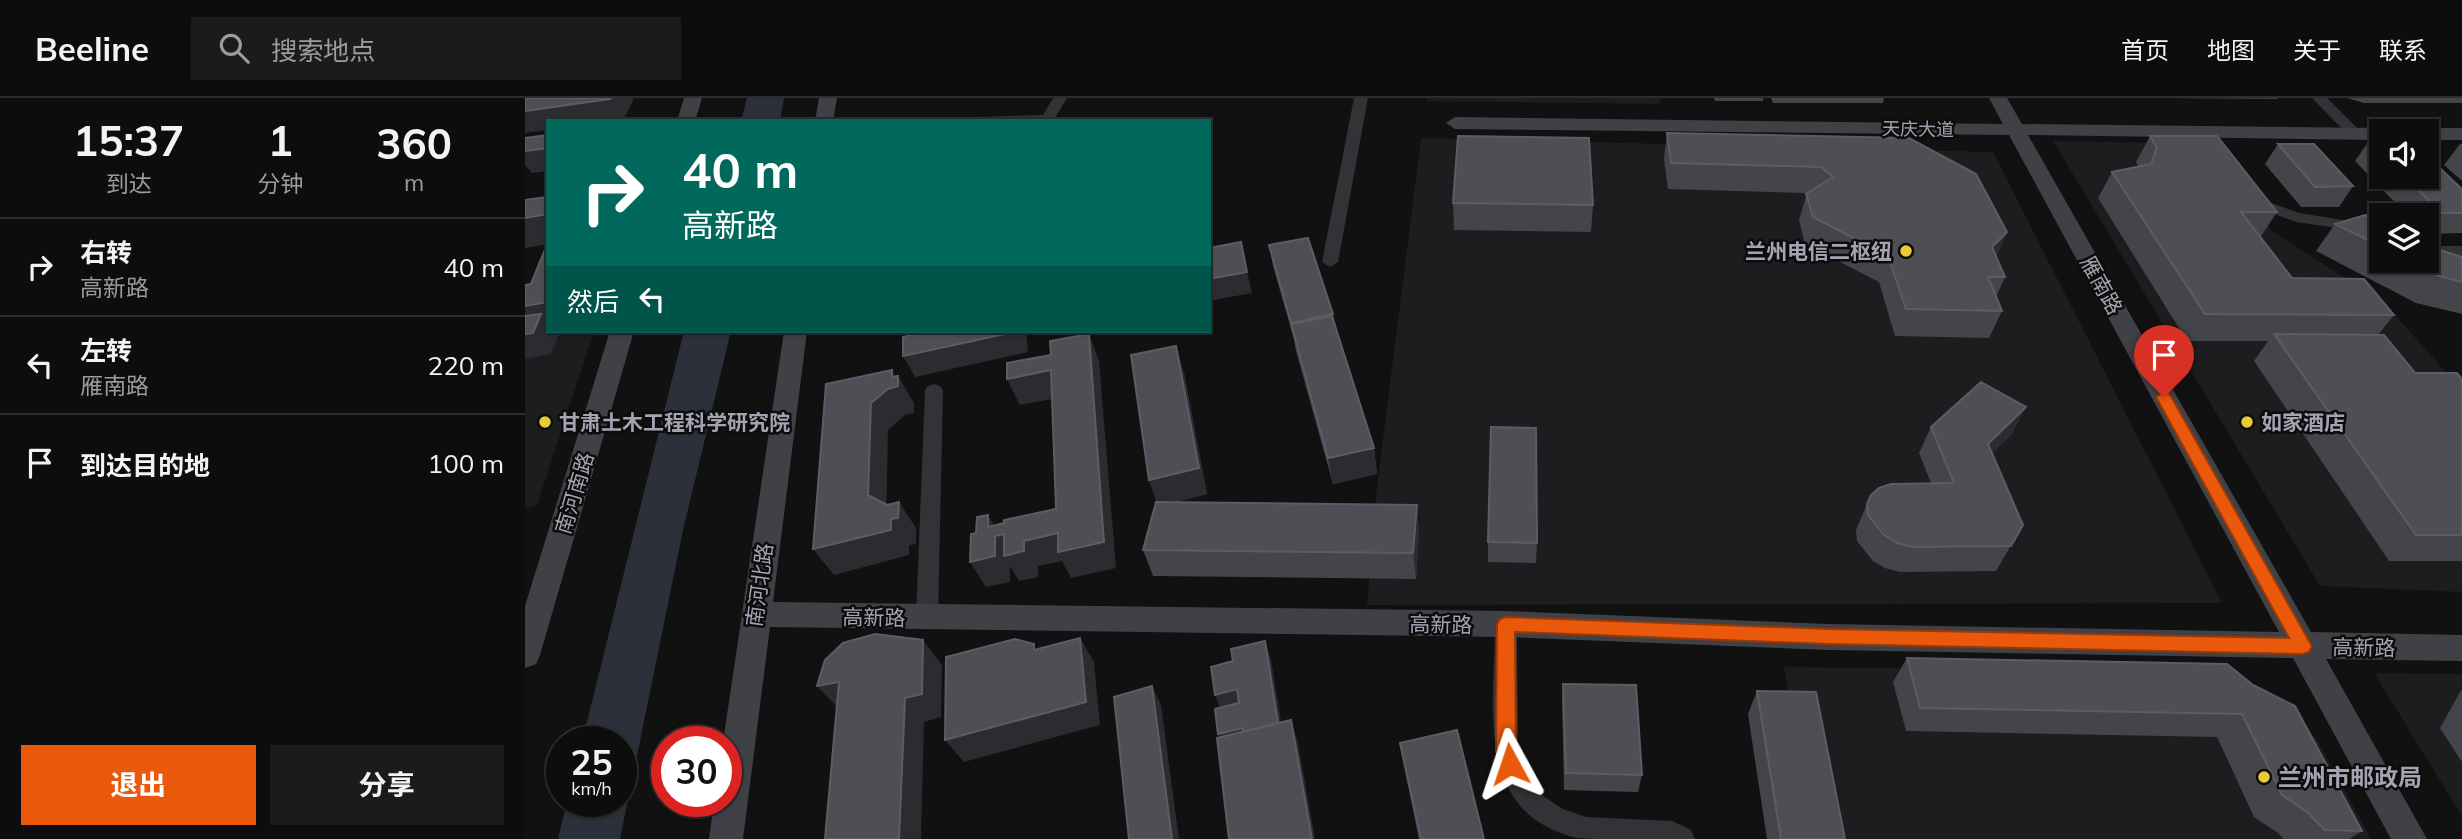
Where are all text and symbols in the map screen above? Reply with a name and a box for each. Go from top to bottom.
search box [191,17,681,80]
text: Beeline [35,28,149,69]
icon: search [215,29,253,67]
text: 搜索地点 [271,34,375,67]
text: 首页 [2121,35,2169,65]
text: 地图 [2207,35,2255,65]
text: 关于 [2293,35,2341,65]
text: 联系 [2379,35,2427,65]
text: 15:37 [73,114,184,167]
text: 1 [268,114,293,167]
text: 360 [376,117,452,170]
street label: 天庆大道 [1882,117,1954,141]
map controls [2369,119,2439,273]
button: sound [2369,119,2439,189]
text: 40 m [682,139,798,200]
icon: right [567,147,658,238]
text: m [404,168,424,197]
text: 到达 [106,169,152,198]
text: 分钟 [257,169,303,198]
button: layers [2369,203,2439,273]
text: 高新路 [682,205,778,245]
text: 右转 [80,236,132,269]
place label: 兰州电信二枢纽 [1745,238,1892,264]
marker: 兰州电信二枢纽 [1898,243,1914,259]
icon: right [21,248,59,286]
text: 40 m [443,251,504,284]
street label: 雁南路 [2075,251,2129,319]
text: 高新路 [80,273,149,302]
icon: left [633,280,671,318]
text: 然后 [567,285,619,318]
pin [2134,325,2194,397]
text: 左转 [80,334,132,367]
icon: arrive [2145,336,2183,374]
icon: left [21,346,59,384]
text: 220 m [428,349,504,382]
text: 雁南路 [80,371,149,400]
place label: 甘肃土木工程科学研究院 [559,409,790,435]
place label: 如家酒店 [2261,409,2345,435]
marker: 甘肃土木工程科学研究院 [537,414,553,430]
marker: 如家酒店 [2239,414,2255,430]
icon: arrive [21,444,59,482]
text: 100 m [428,447,504,480]
text: 到达目的地 [80,449,210,482]
street label: 南河南路 [549,449,599,537]
street label: 南河北路 [740,542,778,628]
street label: 高新路 [842,603,906,631]
street label: 高新路 [1409,610,1473,638]
street label: 高新路 [2332,633,2396,661]
speed limit sign: 30 [651,726,742,817]
position arrow [1473,727,1547,801]
text: 25 [570,740,613,784]
button: 退出 [21,745,256,825]
button: 分享 [270,745,504,825]
place label: 兰州市邮政局 [2278,762,2422,792]
marker: 兰州市邮政局 [2256,769,2272,785]
text: km/h [571,777,612,800]

